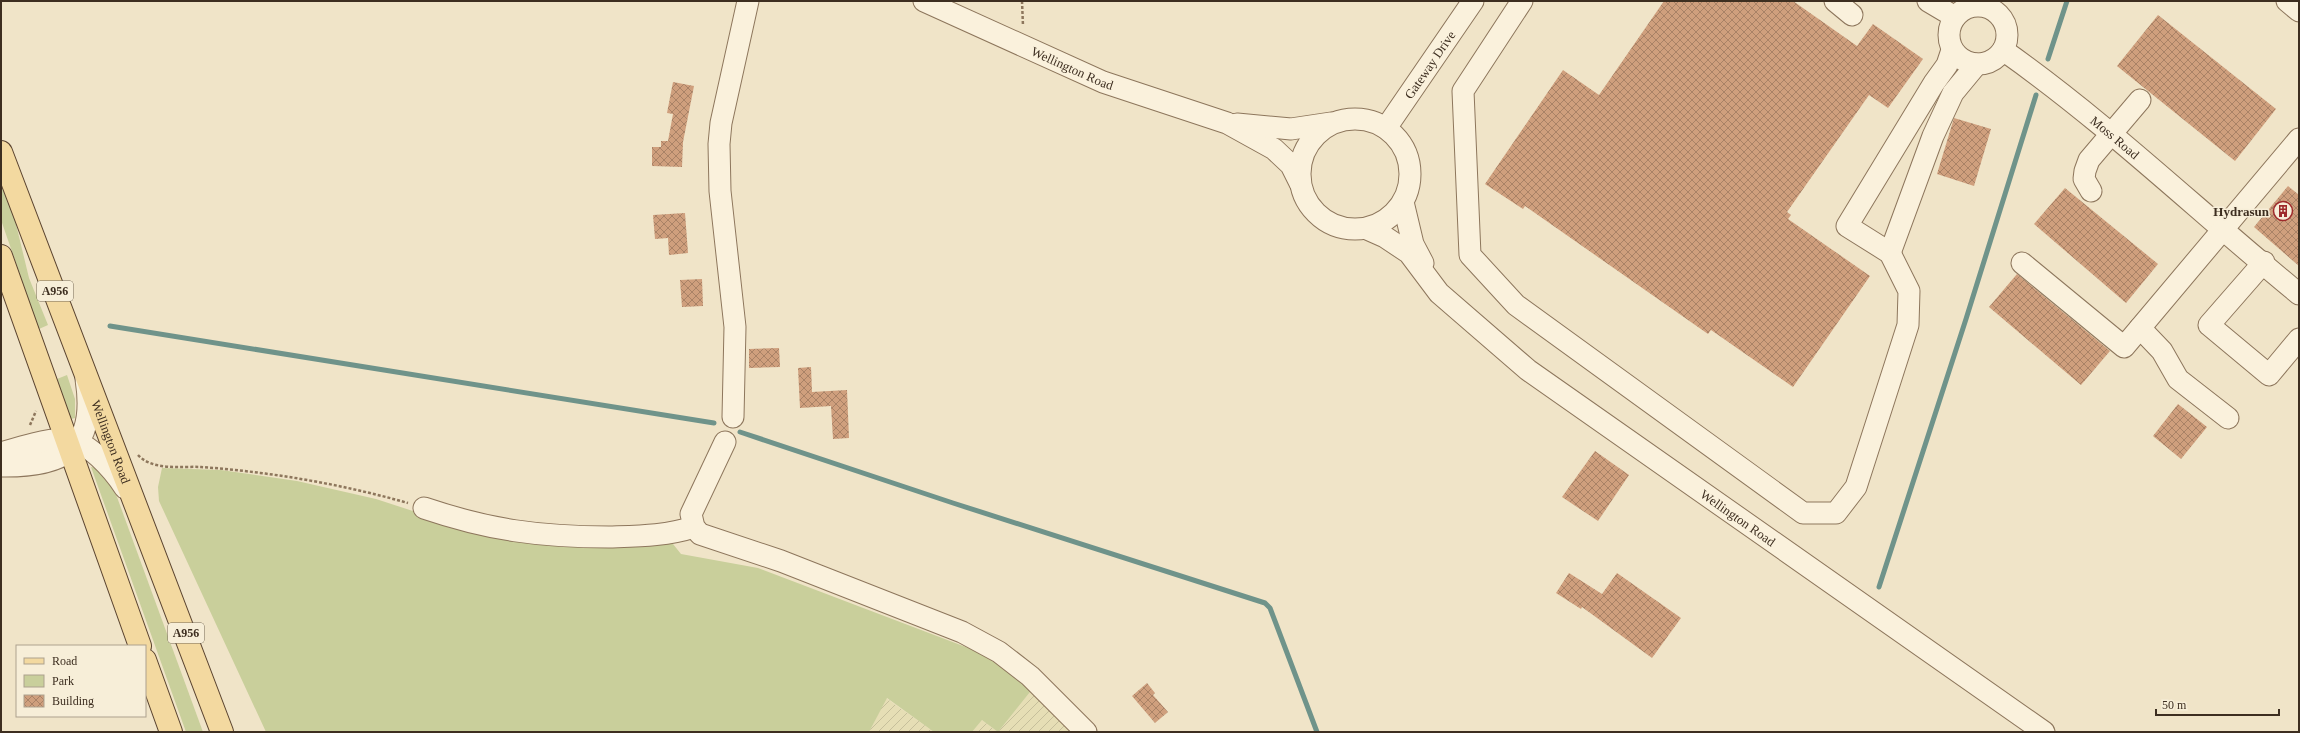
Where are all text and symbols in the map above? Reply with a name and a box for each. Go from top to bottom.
street label: Gateway Drive [1401,27,1458,101]
street label: Wellington Road [1029,43,1116,93]
street label: Moss Road [2088,113,2143,162]
building icon: Hydrasun [2272,200,2294,222]
place label: Hydrasun [2213,204,2270,219]
road number: A956 [37,281,73,301]
street label: Wellington Road [89,398,134,486]
street label: Wellington Road [1698,486,1779,549]
road number: A956 [168,623,204,643]
legend [16,645,146,717]
text: Road [52,654,77,668]
text: Park [52,674,74,688]
scale bar [2156,691,2279,717]
text: Building [52,694,94,708]
text: 50 m [2162,698,2187,712]

